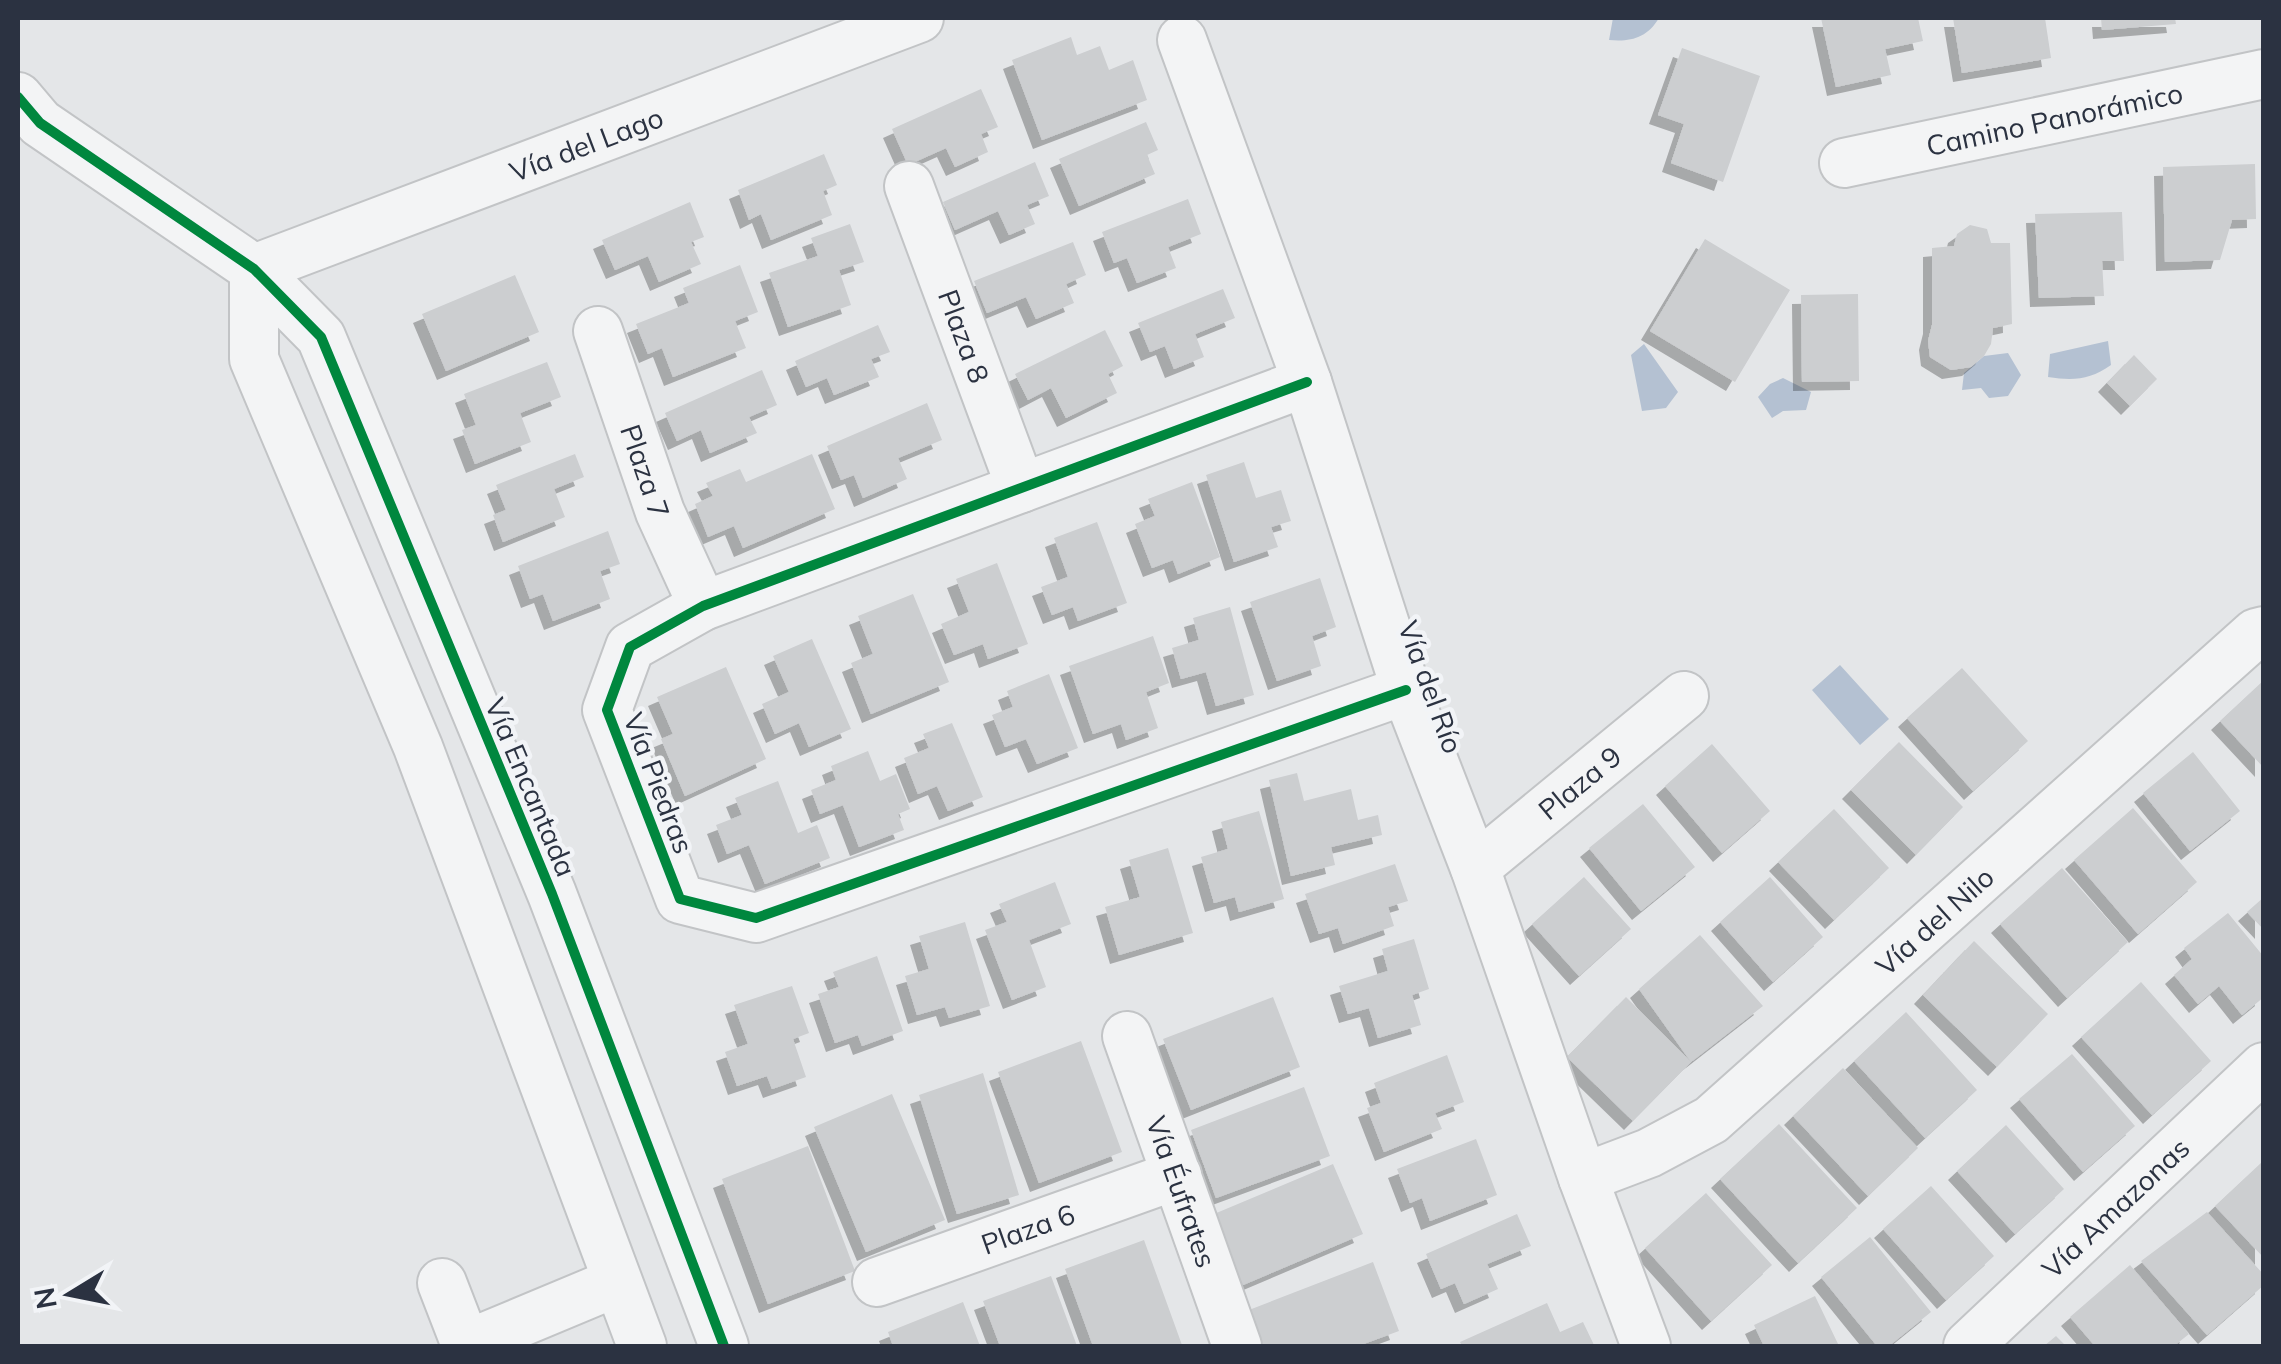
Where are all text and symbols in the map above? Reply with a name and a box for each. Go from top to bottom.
street label: Camino Panorámico [1923,74,2186,163]
street label: Vía del Lago [504,99,668,188]
street label: Plaza 8 [931,284,998,388]
street label: Plaza 7 [614,419,678,523]
street label: Vía del Río [1391,616,1471,758]
street label: Vía Encantada [478,693,584,881]
street label: Vía Piedras [616,708,702,858]
street label: Plaza 9 [1531,738,1628,827]
street label: Vía del Nilo [1868,859,2000,983]
street label: Vía Éufrates [1139,1111,1225,1272]
street label: Vía Amazonas [2034,1130,2196,1285]
street label: Plaza 6 [976,1195,1079,1261]
north arrow [20,1244,120,1344]
text: N [26,1285,64,1312]

